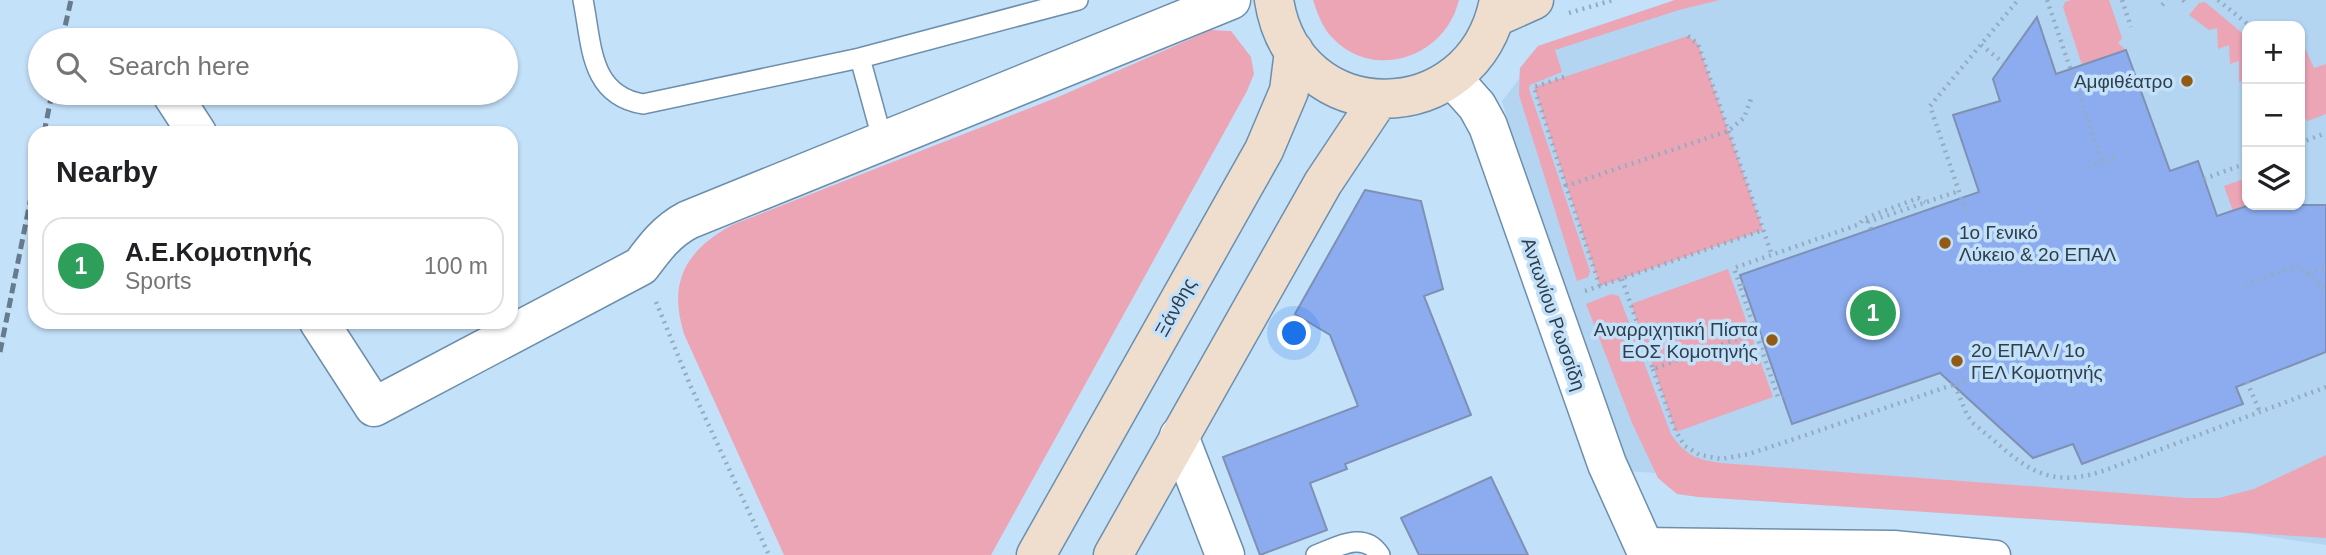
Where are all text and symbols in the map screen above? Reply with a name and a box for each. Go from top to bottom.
map controls [2242,21,2305,210]
button: + [2242,21,2305,84]
search box [28,28,518,105]
icon: search [52,48,90,86]
text: Search here [108,51,250,81]
place label: Αμφιθέατρο [2074,71,2173,92]
marker: Αμφιθέατρο [2179,73,2195,89]
button: − [2242,84,2305,147]
button: layers [2242,147,2305,210]
text: Nearby [56,155,158,188]
place label: 1ο Γενικό Λύκειο & 2ο ΕΠΑΛ [1959,222,2117,265]
street label: Αντωνίου Ρωσσίδη [1518,235,1590,393]
marker: 1ο Γενικό Λύκειο & 2ο ΕΠΑΛ [1937,235,1953,251]
text: Α.Ε.Κομοτηνής [125,237,312,267]
text: 1 [75,253,87,279]
text: 100 m [424,253,488,279]
text: Sports [125,268,191,294]
street label: Ξάνθης [1151,275,1200,340]
pin: 1 [1850,287,1896,339]
your location [1277,316,1311,350]
place label: Αναρριχητική Πίστα ΕΟΣ Κομοτηνής [1594,319,1758,362]
marker: Αναρριχητική Πίστα ΕΟΣ Κομοτηνής [1764,332,1780,348]
place label: 2ο ΕΠΑΛ / 1ο ΓΕΛ Κομοτηνής [1971,340,2103,383]
marker: 2ο ΕΠΑΛ / 1ο ΓΕΛ Κομοτηνής [1949,353,1965,369]

